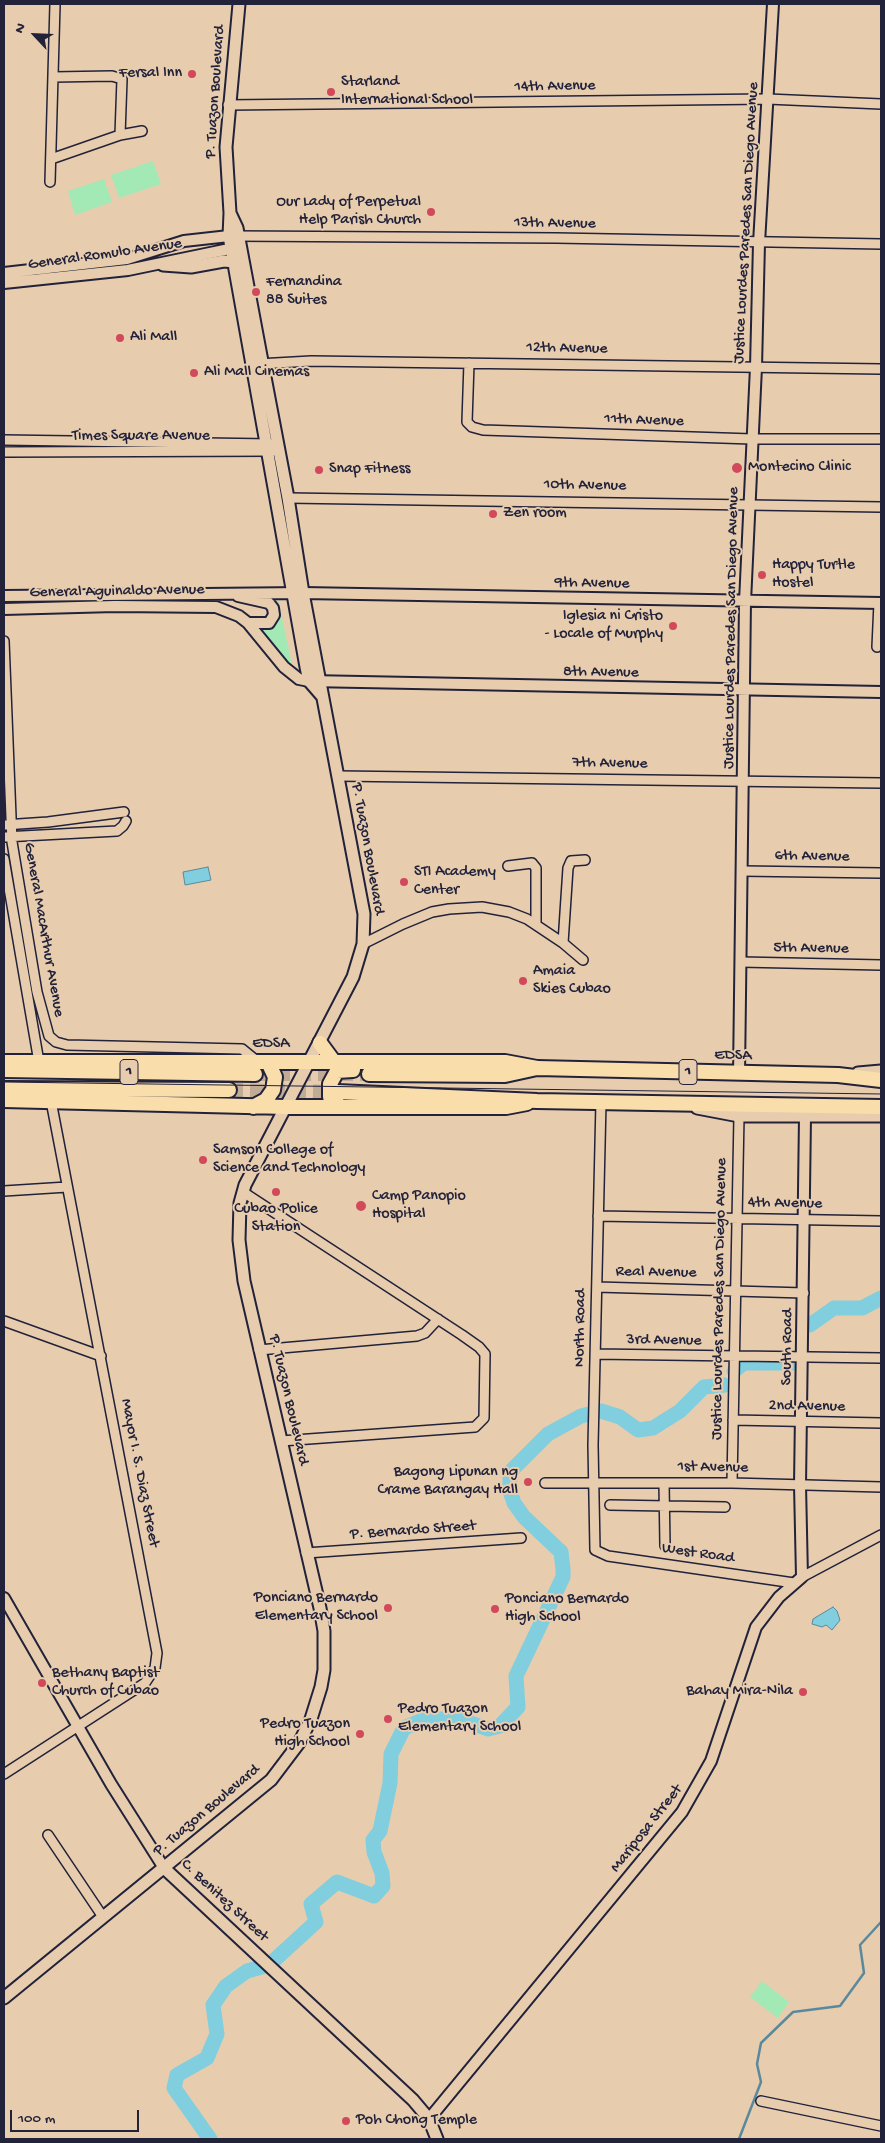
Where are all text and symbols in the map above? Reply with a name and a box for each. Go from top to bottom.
north arrow [10,10,60,60]
text: N [11,21,31,36]
street label: P. Tuazon Boulevard [202,25,230,159]
place label: Fersal Inn [119,64,182,84]
marker: Fersal Inn [186,68,198,80]
place label: Starland International School [341,73,473,111]
street label: 14th Avenue [514,77,596,97]
street label: Justice Lourdes Paredes San Diego Avenue [730,82,764,364]
marker: Starland International School [325,86,337,98]
place label: Our Lady of Perpetual Help Parish Church [276,193,421,231]
marker: Our Lady of Perpetual Help Parish Church [425,206,437,218]
street label: 13th Avenue [514,214,596,234]
street label: General Romulo Avenue [27,235,183,275]
place label: Fernandina 88 Suites [266,273,342,311]
marker: Fernandina 88 Suites [250,286,262,298]
place label: Ali Mall [130,328,177,348]
marker: Ali Mall [114,332,126,344]
street label: 12th Avenue [526,339,608,359]
place label: Ali Mall Cinemas [204,363,309,383]
marker: Ali Mall Cinemas [188,367,200,379]
street label: 11th Avenue [604,410,684,432]
street label: Times Square Avenue [72,427,210,447]
place label: Montecino Clinic [748,458,851,478]
place label: Snap Fitness [329,460,410,480]
marker: Montecino Clinic [730,461,744,475]
marker: Snap Fitness [313,464,325,476]
street label: 10th Avenue [544,476,626,496]
street label: Justice Lourdes Paredes San Diego Avenue [720,487,744,769]
place label: Zen room [503,504,567,524]
marker: Zen room [487,508,499,520]
place label: Happy Turtle Hostel [772,556,855,594]
marker: Happy Turtle Hostel [756,569,768,581]
street label: 9th Avenue [554,574,630,594]
street label: General Aguinaldo Avenue [29,581,205,603]
place label: Iglesia ni Cristo - Locale of Murphy [545,607,663,645]
marker: Iglesia ni Cristo - Locale of Murphy [667,620,679,632]
street label: 8th Avenue [563,663,639,683]
street label: 7th Avenue [572,754,648,774]
street label: P. Tuazon Boulevard [346,782,388,916]
street label: General MacArthur Avenue [18,841,68,1019]
street label: 6th Avenue [774,847,850,867]
place label: STI Academy Center [414,863,496,901]
marker: STI Academy Center [398,876,410,888]
street label: 5th Avenue [773,939,849,959]
place label: Amaia Skies Cubao [533,962,611,1000]
marker: Amaia Skies Cubao [517,975,529,987]
street label: EDSA [252,1035,290,1055]
street label: EDSA [714,1046,752,1066]
road number: 1 [120,1060,138,1084]
road number: 1 [679,1060,697,1084]
place label: Samson College of Science and Technology [213,1141,365,1179]
marker: Samson College of Science and Technology [197,1154,209,1166]
street label: Justice Lourdes Paredes San Diego Avenue [708,1158,732,1440]
marker: Cubao Police Station [270,1186,282,1198]
place label: Camp Panopio Hospital [372,1187,466,1225]
street label: 4th Avenue [748,1194,822,1214]
marker: Camp Panopio Hospital [354,1199,368,1213]
place label: Cubao Police Station [234,1200,318,1238]
street label: Real Avenue [615,1263,697,1283]
street label: North Road [571,1289,591,1367]
street label: South Road [778,1308,798,1386]
street label: 3rd Avenue [626,1331,702,1351]
street label: P. Tuazon Boulevard [264,1333,312,1467]
street label: Mayor I. S. Diaz Street [115,1397,163,1549]
street label: 2nd Avenue [768,1397,846,1417]
street label: 1st Avenue [677,1458,749,1478]
place label: Bagong Lipunan ng Crame Barangay Hall [377,1463,518,1501]
marker: Bagong Lipunan ng Crame Barangay Hall [522,1476,534,1488]
street label: P. Bernardo Street [349,1517,477,1545]
street label: West Road [661,1539,735,1569]
place label: Ponciano Bernardo Elementary School [254,1589,378,1627]
place label: Ponciano Bernardo High School [505,1590,629,1628]
marker: Ponciano Bernardo Elementary School [382,1602,394,1614]
marker: Ponciano Bernardo High School [489,1603,501,1615]
place label: Bethany Baptist Church of Cubao [52,1664,159,1702]
marker: Bethany Baptist Church of Cubao [36,1677,48,1689]
place label: Bahay Mira-Nila [686,1682,793,1702]
marker: Bahay Mira-Nila [797,1686,809,1698]
place label: Pedro Tuazon Elementary School [398,1700,521,1738]
marker: Pedro Tuazon Elementary School [382,1713,394,1725]
place label: Pedro Tuazon High School [260,1715,350,1753]
marker: Pedro Tuazon High School [354,1728,366,1740]
street label: P. Tuazon Boulevard [150,1761,264,1861]
street label: Mariposa Street [607,1781,687,1877]
street label: C. Benitez Street [176,1855,272,1947]
scale bar [12,2100,141,2132]
text: 100 m [18,2110,55,2128]
place label: Poh Chong Temple [356,2111,477,2131]
marker: Poh Chong Temple [340,2115,352,2127]

